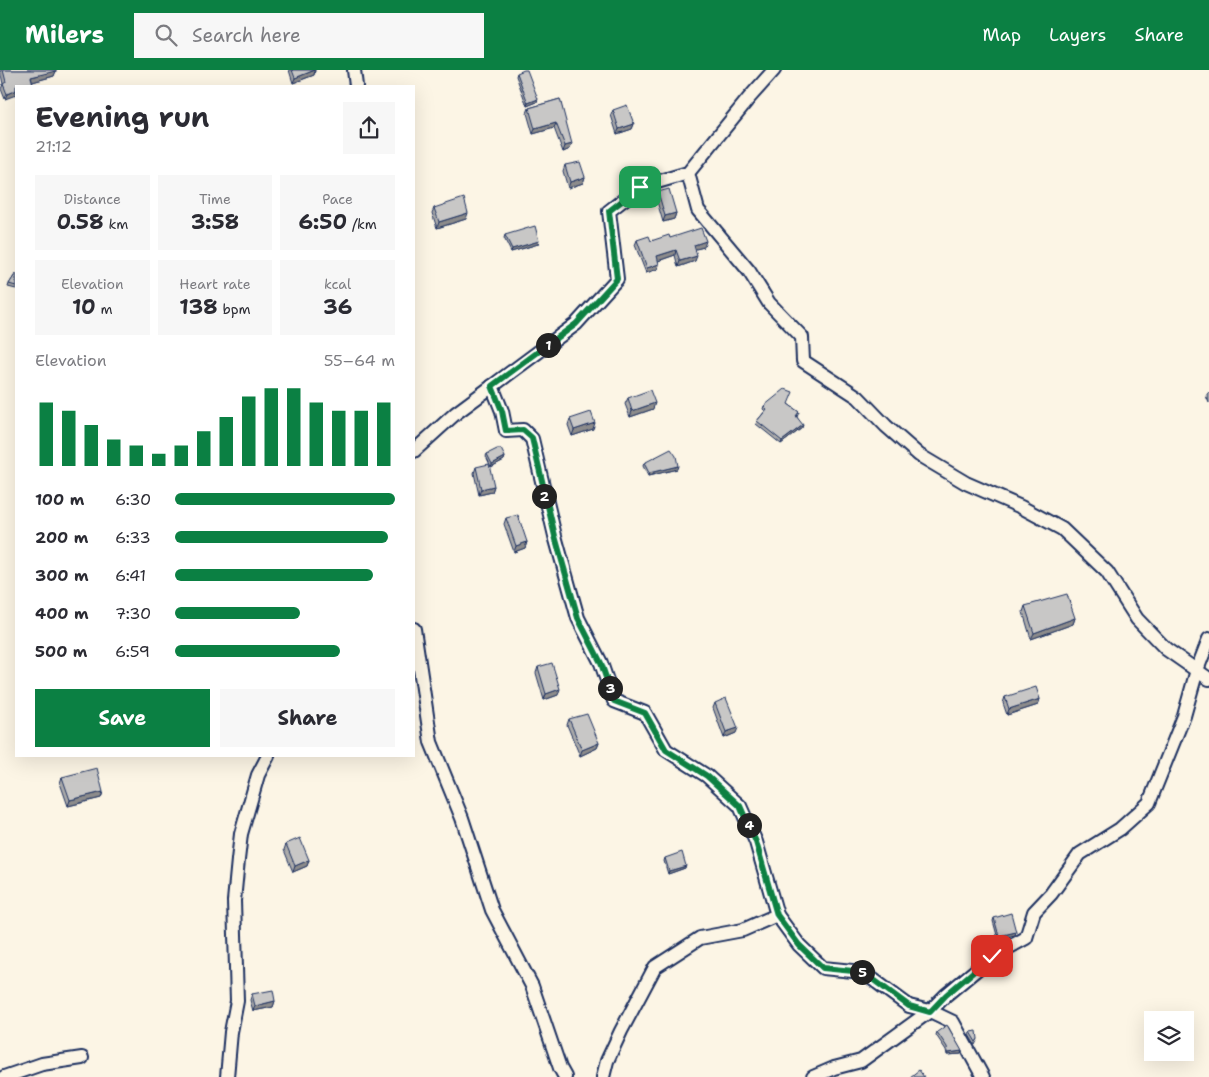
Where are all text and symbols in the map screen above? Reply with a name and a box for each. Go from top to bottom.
search box [134,13,484,58]
text: Milers [25,19,104,51]
icon: search [152,21,180,49]
text: Search here [192,23,301,48]
text: Map [983,23,1021,47]
text: Layers [1049,23,1106,47]
text: Share [1134,23,1184,47]
text: Evening run [35,98,210,136]
button: share [343,102,395,154]
text: 21:12 [35,136,72,157]
pin [619,166,661,208]
icon: arrive [626,173,654,201]
text: Distance [64,190,121,208]
text: Time [199,190,231,208]
text: Pace [322,190,353,208]
text: 0.58 [56,208,104,236]
text: 3:58 [191,208,239,236]
text: 6:50 [298,208,347,236]
text: km [104,215,128,233]
text: /km [347,215,377,233]
text: Elevation [61,275,124,293]
text: Heart rate [179,275,251,293]
text: kcal [324,275,351,293]
text: 10 [72,293,96,321]
text: 138 [179,293,218,321]
text: 36 [323,293,352,321]
text: m [96,300,113,318]
text: bpm [218,300,251,318]
pin: 1 [536,332,560,358]
text: 1 [545,336,552,354]
text: Elevation [35,350,107,371]
text: 55–64 m [324,350,395,371]
pin: 2 [532,484,556,508]
text: 2 [540,487,549,505]
text: 100 m [35,489,84,510]
text: 6:30 [115,489,151,510]
text: 200 m [35,527,88,548]
text: 6:33 [115,527,151,548]
text: 300 m [35,565,89,586]
text: 6:41 [115,565,146,586]
text: 400 m [35,603,89,624]
text: 7:30 [115,603,151,624]
text: 500 m [35,641,87,662]
text: 6:59 [115,641,150,662]
pin: 3 [598,676,622,700]
text: 3 [606,679,615,697]
button: Save [35,689,210,747]
button: Share [220,689,395,747]
pin: 4 [736,812,762,838]
text: 4 [745,816,754,834]
pin [971,935,1013,977]
icon: check [978,942,1006,970]
pin: 5 [850,960,874,984]
text: 5 [858,963,867,981]
map controls [1144,1011,1194,1061]
button: layers [1144,1011,1194,1061]

